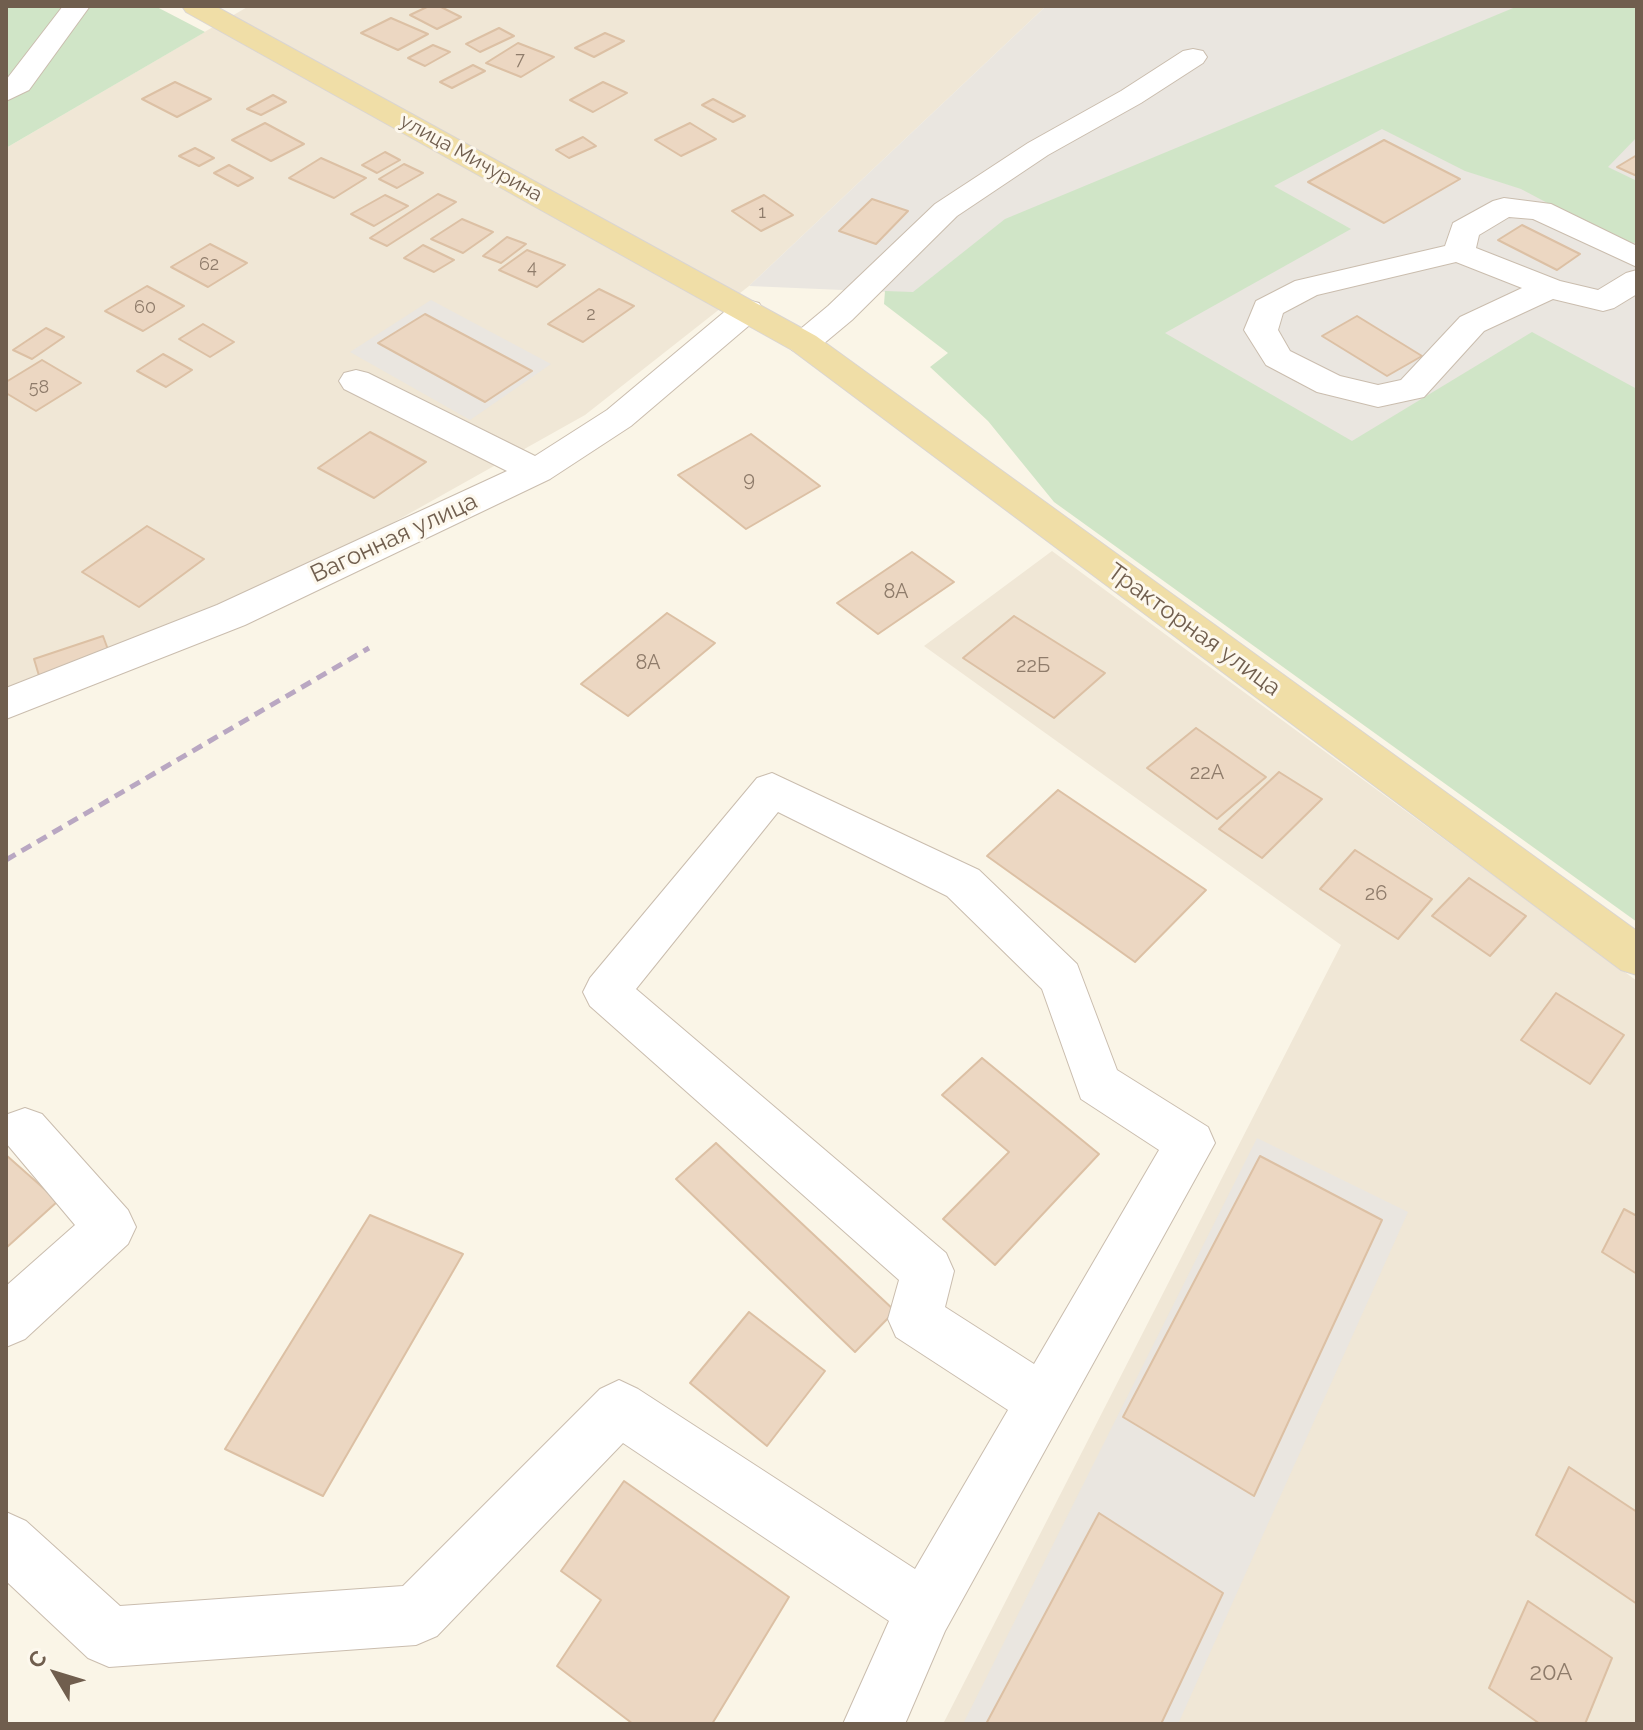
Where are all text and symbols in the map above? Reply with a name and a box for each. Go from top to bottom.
house number: 7 [515,49,525,71]
street label: улица Мичурина [396,109,546,207]
house number: 1 [758,202,766,224]
house number: 62 [199,254,219,276]
house number: 4 [527,257,537,279]
house number: 60 [134,297,156,319]
house number: 2 [586,304,596,326]
house number: 58 [29,377,49,399]
house number: 9 [743,468,755,492]
street label: Вагонная улица [306,487,482,589]
street label: Тракторная улица [1102,558,1286,702]
house number: 8А [883,580,909,604]
house number: 8А [635,651,661,675]
house number: 22Б [1016,654,1050,678]
house number: 22А [1190,761,1224,785]
house number: 26 [1365,882,1387,906]
north arrow [16,1634,96,1714]
text: С [22,1645,52,1673]
house number: 20А [1530,1659,1572,1687]

